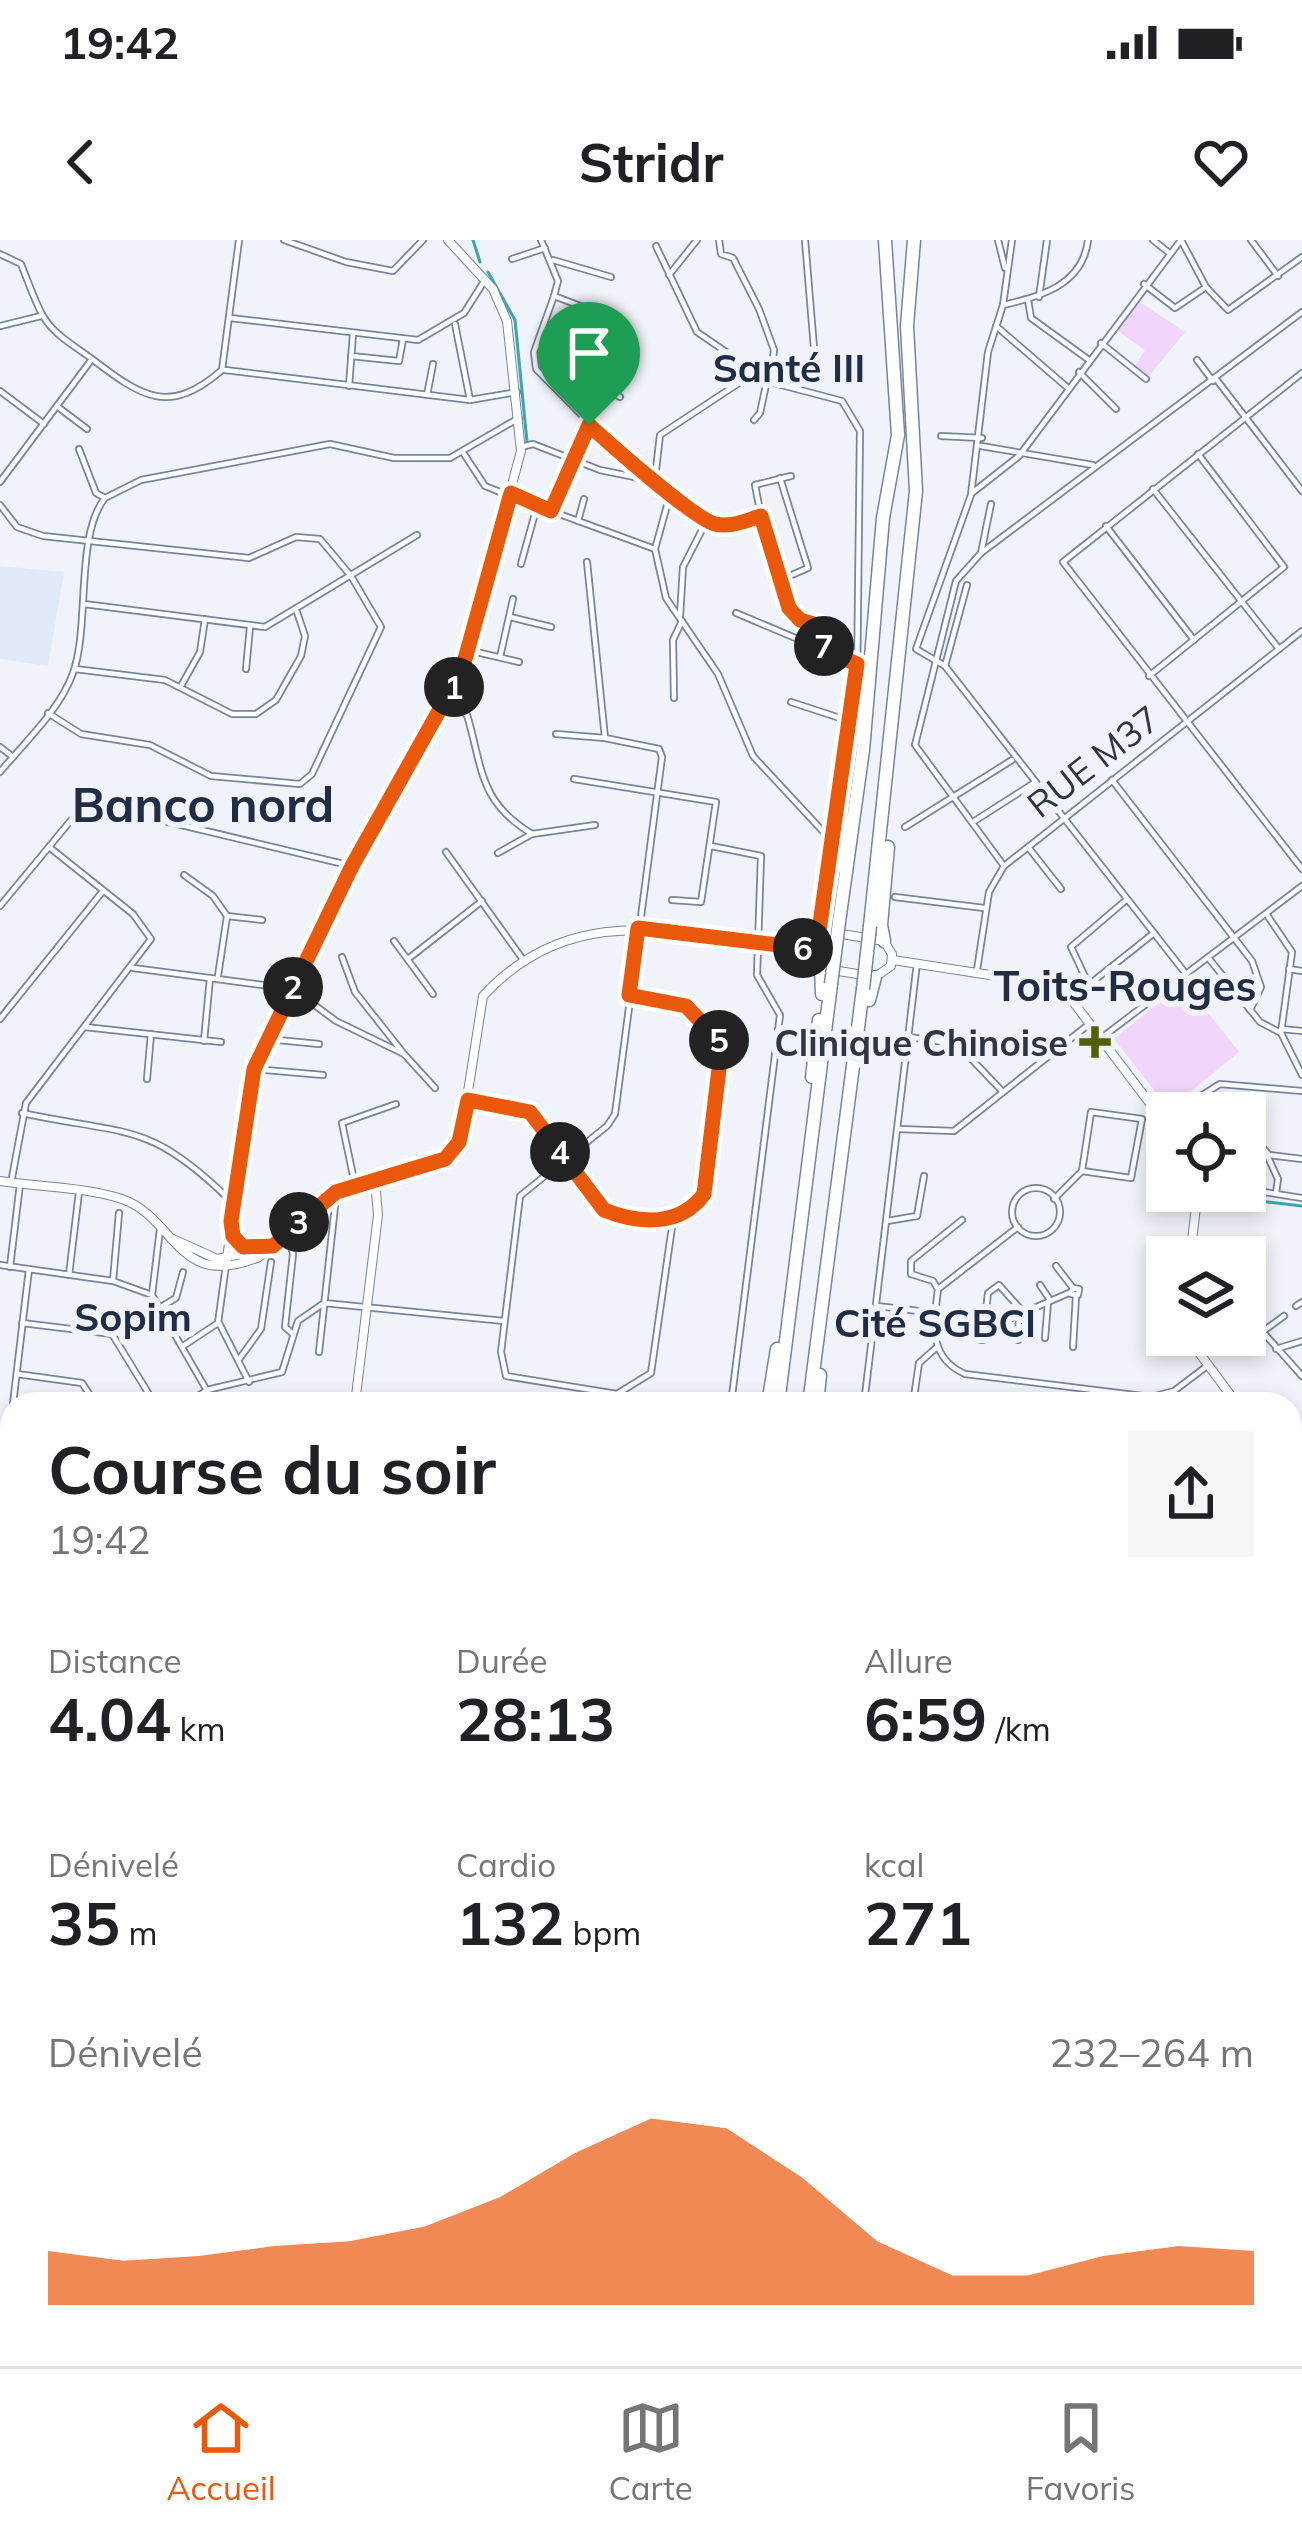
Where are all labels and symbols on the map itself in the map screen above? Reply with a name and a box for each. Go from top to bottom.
pin [538,302,640,425]
district label: Santé III [713,343,865,392]
pin: 7 [794,616,854,676]
pin: 1 [424,657,484,717]
street label: RUE M37 [1018,695,1168,827]
district label: Banco nord [72,774,334,834]
pin: 6 [773,918,833,978]
pin: 2 [263,957,323,1017]
district label: Toits-Rouges [994,959,1256,1012]
pin: 5 [689,1010,749,1070]
place label: Clinique Chinoise [774,1020,1068,1065]
marker: Clinique Chinoise [1079,1026,1111,1058]
pin: 4 [530,1122,590,1182]
pin: 3 [269,1192,329,1252]
district label: Sopim [74,1292,192,1341]
district label: Cité SGBCI [834,1298,1036,1347]

